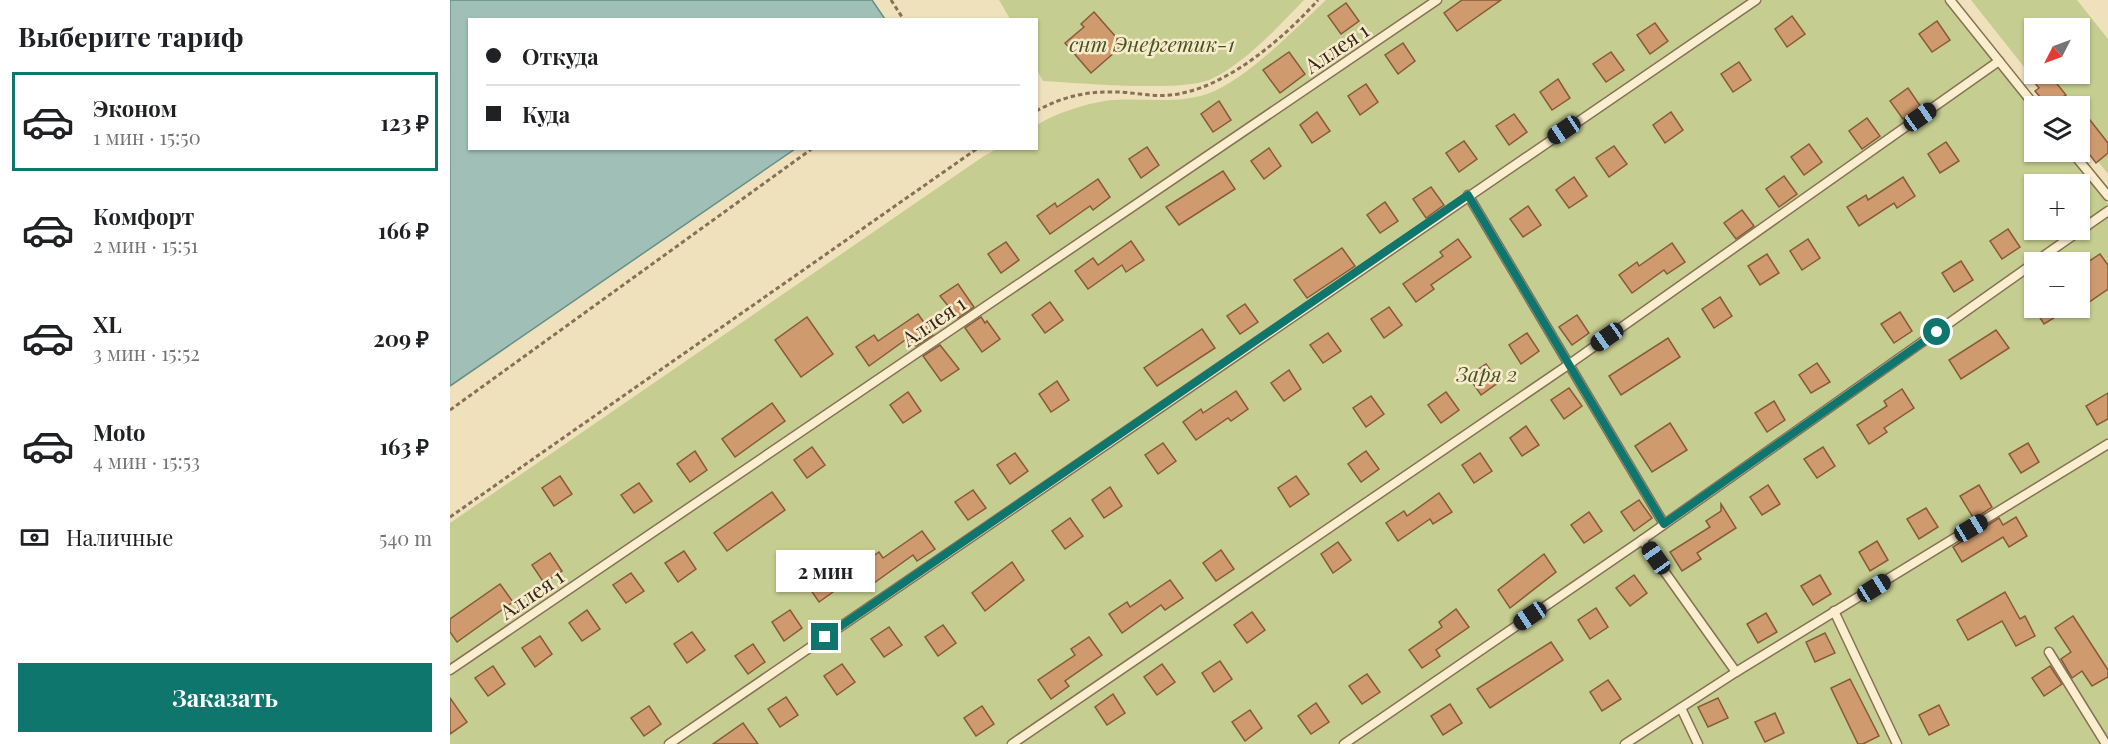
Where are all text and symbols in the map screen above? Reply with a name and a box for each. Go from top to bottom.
street label: Аллея 1 [1298,15,1374,79]
text: Выберите тариф [18,18,244,54]
north arrow [2024,18,2090,84]
map controls [2024,18,2090,318]
park label: снт Энергетик-1 [1069,29,1235,57]
text: Откуда [522,41,599,71]
text: Эконом [93,93,177,123]
icon: car [21,95,75,149]
button: layers [2024,96,2090,162]
text: Куда [522,99,570,129]
car [1900,99,1940,135]
text: 123 ₽ [381,107,429,137]
car [1544,112,1584,148]
text: 1 мин · 15:50 [93,123,201,150]
button: + [2024,174,2090,240]
text: Комфорт [93,201,194,231]
icon: car [21,203,75,257]
text: 166 ₽ [378,215,429,245]
text: 2 мин · 15:51 [93,231,198,258]
button: − [2024,252,2090,318]
street label: Аллея 1 [895,288,971,352]
text: XL [93,309,122,339]
icon: car [21,311,75,365]
route start [1923,318,1950,345]
car [1587,319,1627,355]
text: 209 ₽ [373,323,429,353]
text: 3 мин · 15:52 [93,339,200,366]
park label: Заря 2 [1455,359,1518,387]
text: Moto [93,417,146,447]
icon: car [21,419,75,473]
text: 163 ₽ [380,431,429,461]
text: 4 мин · 15:53 [93,447,200,474]
car [1951,511,1991,545]
icon: cash [18,521,51,554]
text: Наличные [66,522,173,552]
text: 540 m [379,524,432,551]
car [1638,538,1674,578]
callout: 2 мин [776,550,874,592]
text: 2 мин [798,557,853,584]
street label: Аллея 1 [493,561,569,625]
car [1854,571,1894,605]
car [1510,598,1550,634]
route end [811,623,838,650]
button: Заказать [18,663,432,732]

